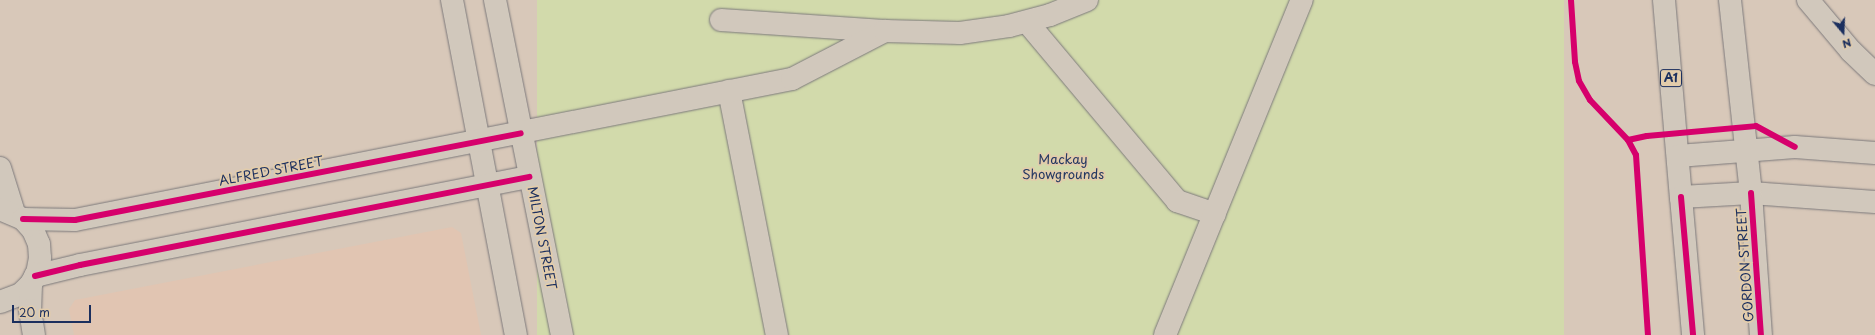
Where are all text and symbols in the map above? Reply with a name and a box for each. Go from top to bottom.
north arrow [1823,12,1863,52]
text: N [1840,34,1854,53]
road number: A1 [1659,68,1683,88]
park label: Mackay Showgrounds [1022,152,1104,183]
street label: ALFRED STREET [216,153,326,189]
street label: MILTON STREET [524,184,560,292]
street label: GORDON STREET [1733,207,1757,323]
scale bar [14,297,93,323]
text: 20 m [19,303,50,321]

